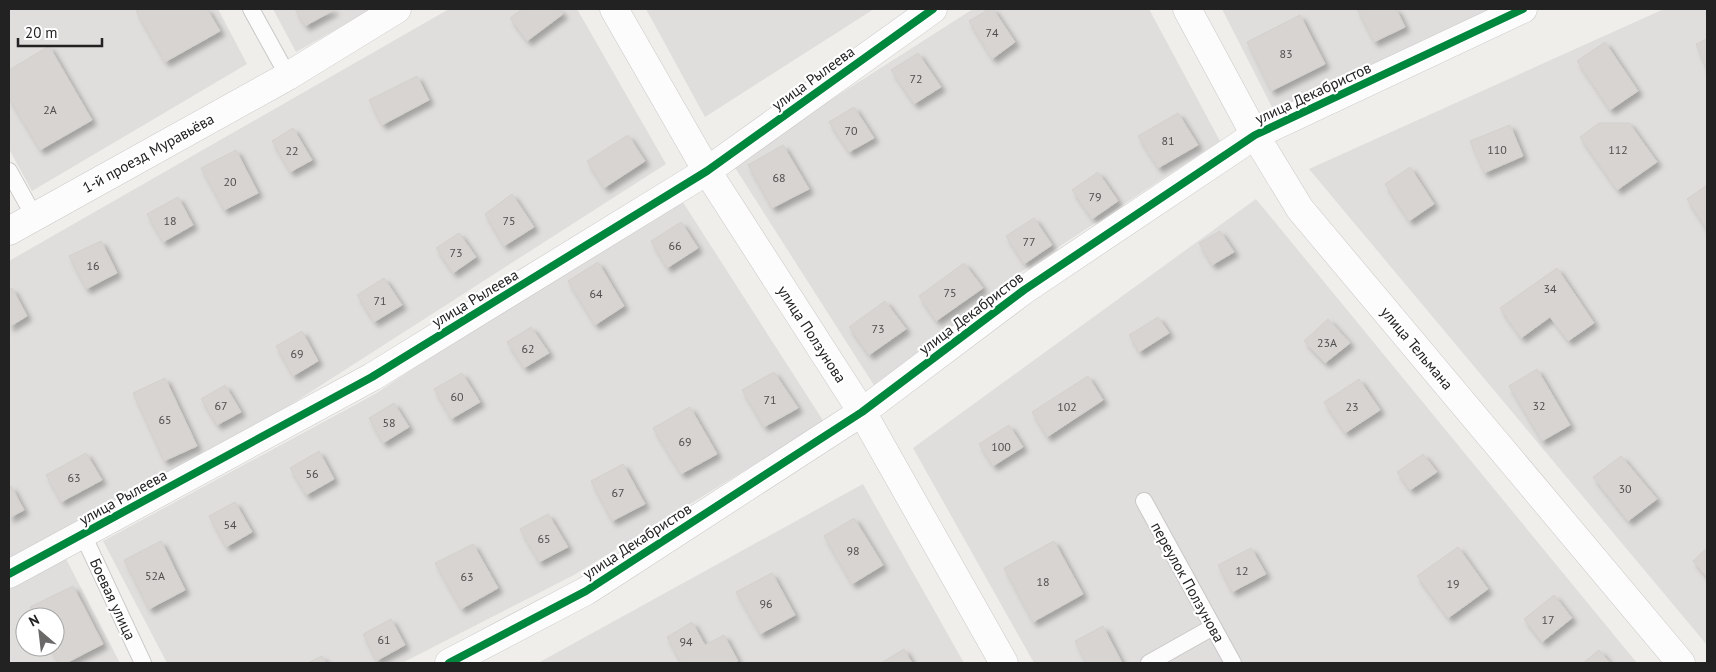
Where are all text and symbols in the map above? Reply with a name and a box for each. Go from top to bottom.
scale bar [18,15,101,47]
text: 20 m [25,23,58,42]
house number: 74 [985,25,999,40]
street label: улица Рылеева [768,42,858,114]
house number: 83 [1279,46,1293,61]
street label: улица Декабристов [1252,58,1374,128]
house number: 72 [909,71,923,86]
house number: 2А [43,102,57,117]
street label: 1-й проезд Муравьёва [79,109,217,197]
house number: 70 [844,123,858,138]
house number: 81 [1161,133,1175,148]
house number: 110 [1487,142,1507,157]
house number: 112 [1608,142,1628,157]
house number: 22 [285,143,299,158]
house number: 68 [772,170,786,185]
house number: 20 [223,174,237,189]
house number: 79 [1088,189,1102,204]
house number: 18 [163,213,177,228]
house number: 75 [502,213,516,228]
house number: 77 [1022,234,1036,249]
house number: 66 [668,238,682,253]
house number: 73 [449,245,463,260]
house number: 16 [86,258,100,273]
street label: улица Рылеева [428,265,522,331]
street label: улица Декабристов [915,268,1027,358]
house number: 34 [1543,281,1557,296]
street label: улица Ползунова [773,282,851,386]
house number: 75 [943,285,957,300]
house number: 64 [589,286,603,301]
house number: 71 [373,293,387,308]
street label: улица Тельмана [1377,303,1457,393]
house number: 73 [871,321,885,336]
house number: 23А [1317,335,1337,350]
house number: 62 [521,341,535,356]
house number: 69 [290,346,304,361]
house number: 60 [450,389,464,404]
house number: 71 [763,392,777,407]
house number: 67 [214,398,228,413]
house number: 32 [1532,398,1546,413]
house number: 102 [1057,399,1077,414]
house number: 23 [1345,399,1359,414]
house number: 65 [158,412,172,427]
house number: 58 [382,415,396,430]
house number: 69 [678,434,692,449]
house number: 100 [991,439,1011,454]
street label: улица Рылеева [76,465,170,529]
house number: 56 [305,466,319,481]
house number: 63 [67,470,81,485]
house number: 30 [1618,481,1632,496]
house number: 67 [611,485,625,500]
street label: улица Декабристов [579,499,695,583]
house number: 54 [223,517,237,532]
street label: переулок Ползунова [1147,518,1229,646]
house number: 65 [537,531,551,546]
house number: 98 [846,543,860,558]
street label: Боевая улица [86,555,140,643]
house number: 12 [1235,563,1249,578]
house number: 52А [145,568,165,583]
house number: 63 [460,569,474,584]
house number: 18 [1036,574,1050,589]
house number: 19 [1446,576,1460,591]
house number: 96 [759,596,773,611]
north arrow [15,607,65,657]
text: N [26,610,42,631]
house number: 17 [1541,612,1555,627]
house number: 61 [377,632,391,647]
house number: 94 [679,634,693,649]

